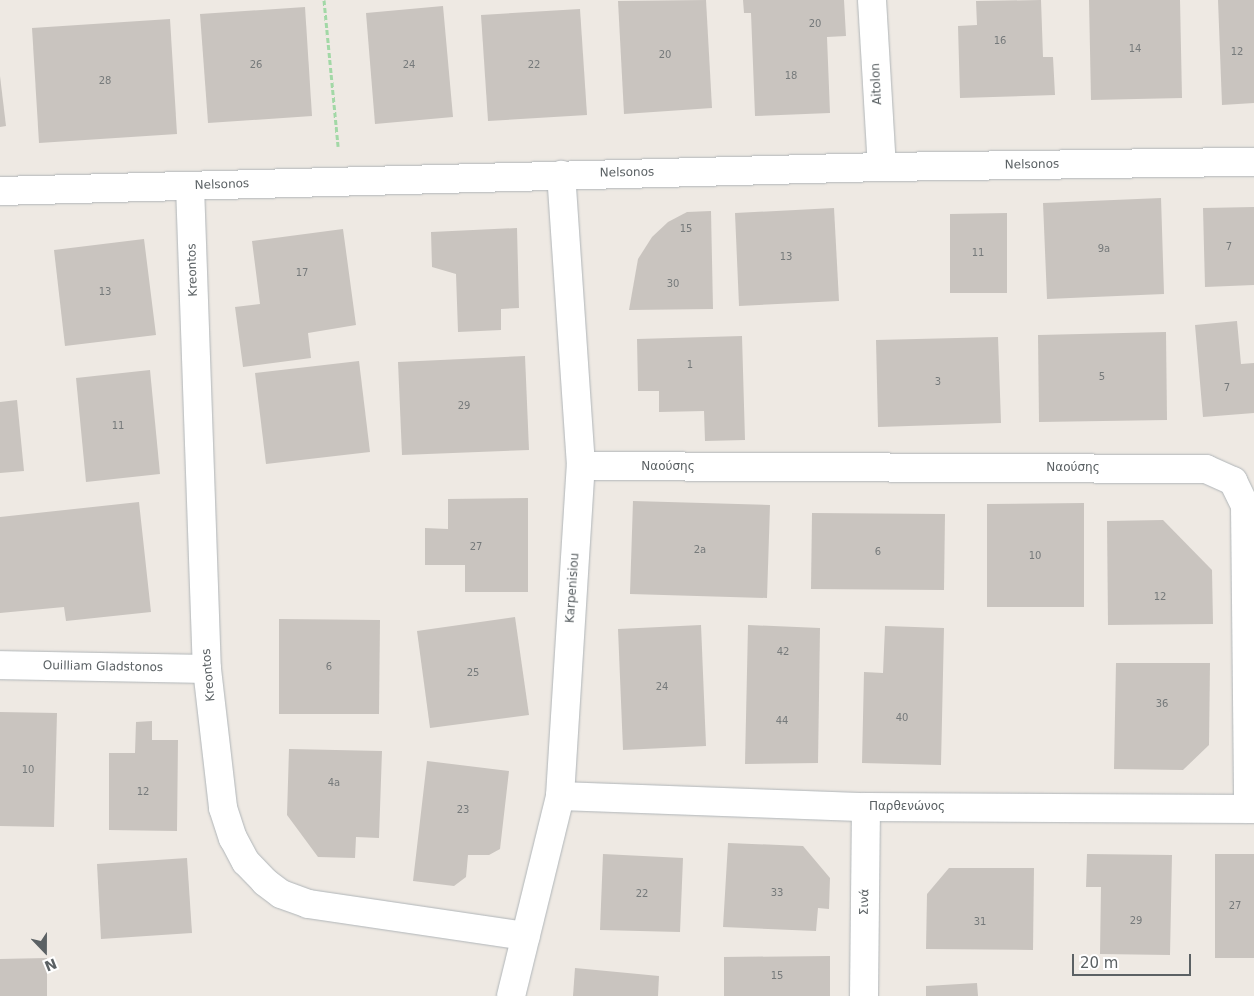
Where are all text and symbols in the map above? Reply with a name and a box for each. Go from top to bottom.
house number: 20 [809,18,821,30]
house number: 16 [994,35,1006,47]
house number: 14 [1129,43,1141,55]
house number: 12 [1231,46,1243,58]
house number: 20 [659,49,671,61]
house number: 26 [250,59,262,71]
house number: 24 [403,59,415,71]
house number: 22 [528,59,540,71]
street label: Aitolon [869,63,885,105]
house number: 18 [785,70,797,82]
house number: 28 [99,75,111,87]
street label: Nelsonos [1005,157,1059,173]
street label: Nelsonos [600,165,654,181]
street label: Nelsonos [195,177,249,193]
house number: 15 [680,223,692,235]
house number: 7 [1226,241,1232,253]
street label: Kreontos [185,243,201,297]
house number: 9a [1098,243,1110,255]
house number: 11 [972,247,984,259]
house number: 13 [780,251,792,263]
house number: 17 [296,267,308,279]
house number: 30 [667,278,679,290]
house number: 13 [99,286,111,298]
house number: 1 [687,359,693,371]
house number: 5 [1099,371,1105,383]
house number: 3 [935,376,941,388]
house number: 7 [1224,382,1230,394]
house number: 29 [458,400,470,412]
house number: 11 [112,420,124,432]
street label: Ναούσης [641,460,695,474]
street label: Ναούσης [1046,461,1100,475]
house number: 27 [470,541,482,553]
house number: 2a [694,544,706,556]
house number: 6 [875,546,881,558]
house number: 10 [1029,550,1041,562]
street label: Karpenisiou [563,552,583,624]
house number: 12 [1154,591,1166,603]
house number: 42 [777,646,789,658]
street label: Kreontos [200,648,218,702]
street label: Ouilliam Gladstonos [43,659,163,675]
house number: 6 [326,661,332,673]
house number: 25 [467,667,479,679]
house number: 24 [656,681,668,693]
house number: 36 [1156,698,1168,710]
house number: 40 [896,712,908,724]
house number: 44 [776,715,788,727]
house number: 10 [22,764,34,776]
house number: 4a [328,777,340,789]
house number: 12 [137,786,149,798]
street label: Παρθενώνος [869,800,945,814]
house number: 23 [457,804,469,816]
house number: 33 [771,887,783,899]
house number: 22 [636,888,648,900]
street label: Σινά [858,889,872,915]
house number: 27 [1229,900,1241,912]
house number: 29 [1130,915,1142,927]
house number: 31 [974,916,986,928]
north arrow [20,926,70,976]
scale bar [1074,944,1193,976]
text: 20 m [1080,954,1118,972]
text: N [42,955,59,975]
house number: 15 [771,970,783,982]

